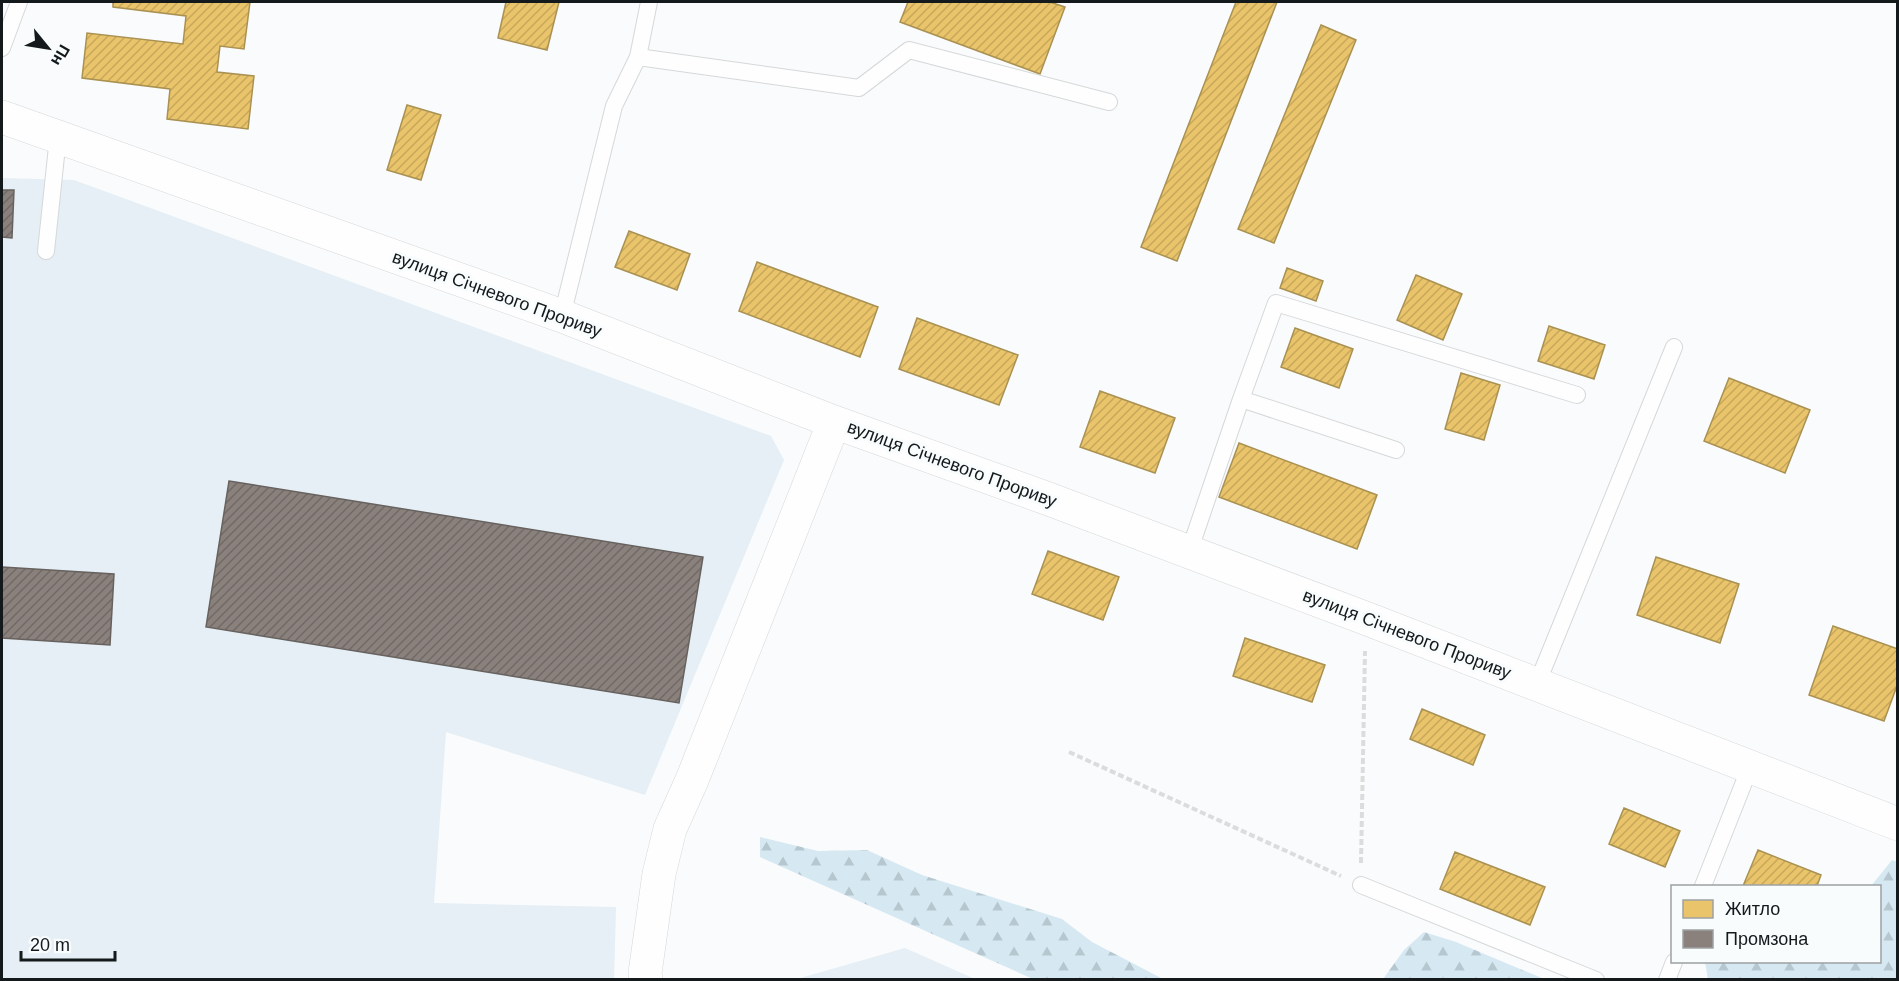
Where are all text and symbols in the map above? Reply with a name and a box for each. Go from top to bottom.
north arrow [18,18,78,78]
text: Пн [48,42,73,69]
street label: вулиця Січневого Прориву [390,247,604,341]
street label: вулиця Січневого Прориву [845,417,1059,511]
street label: вулиця Січневого Прориву [1300,585,1514,683]
legend [1671,885,1881,963]
text: Житло [1725,899,1780,919]
scale bar [21,924,116,962]
text: Промзона [1725,929,1809,949]
text: 20 m [30,935,70,955]

